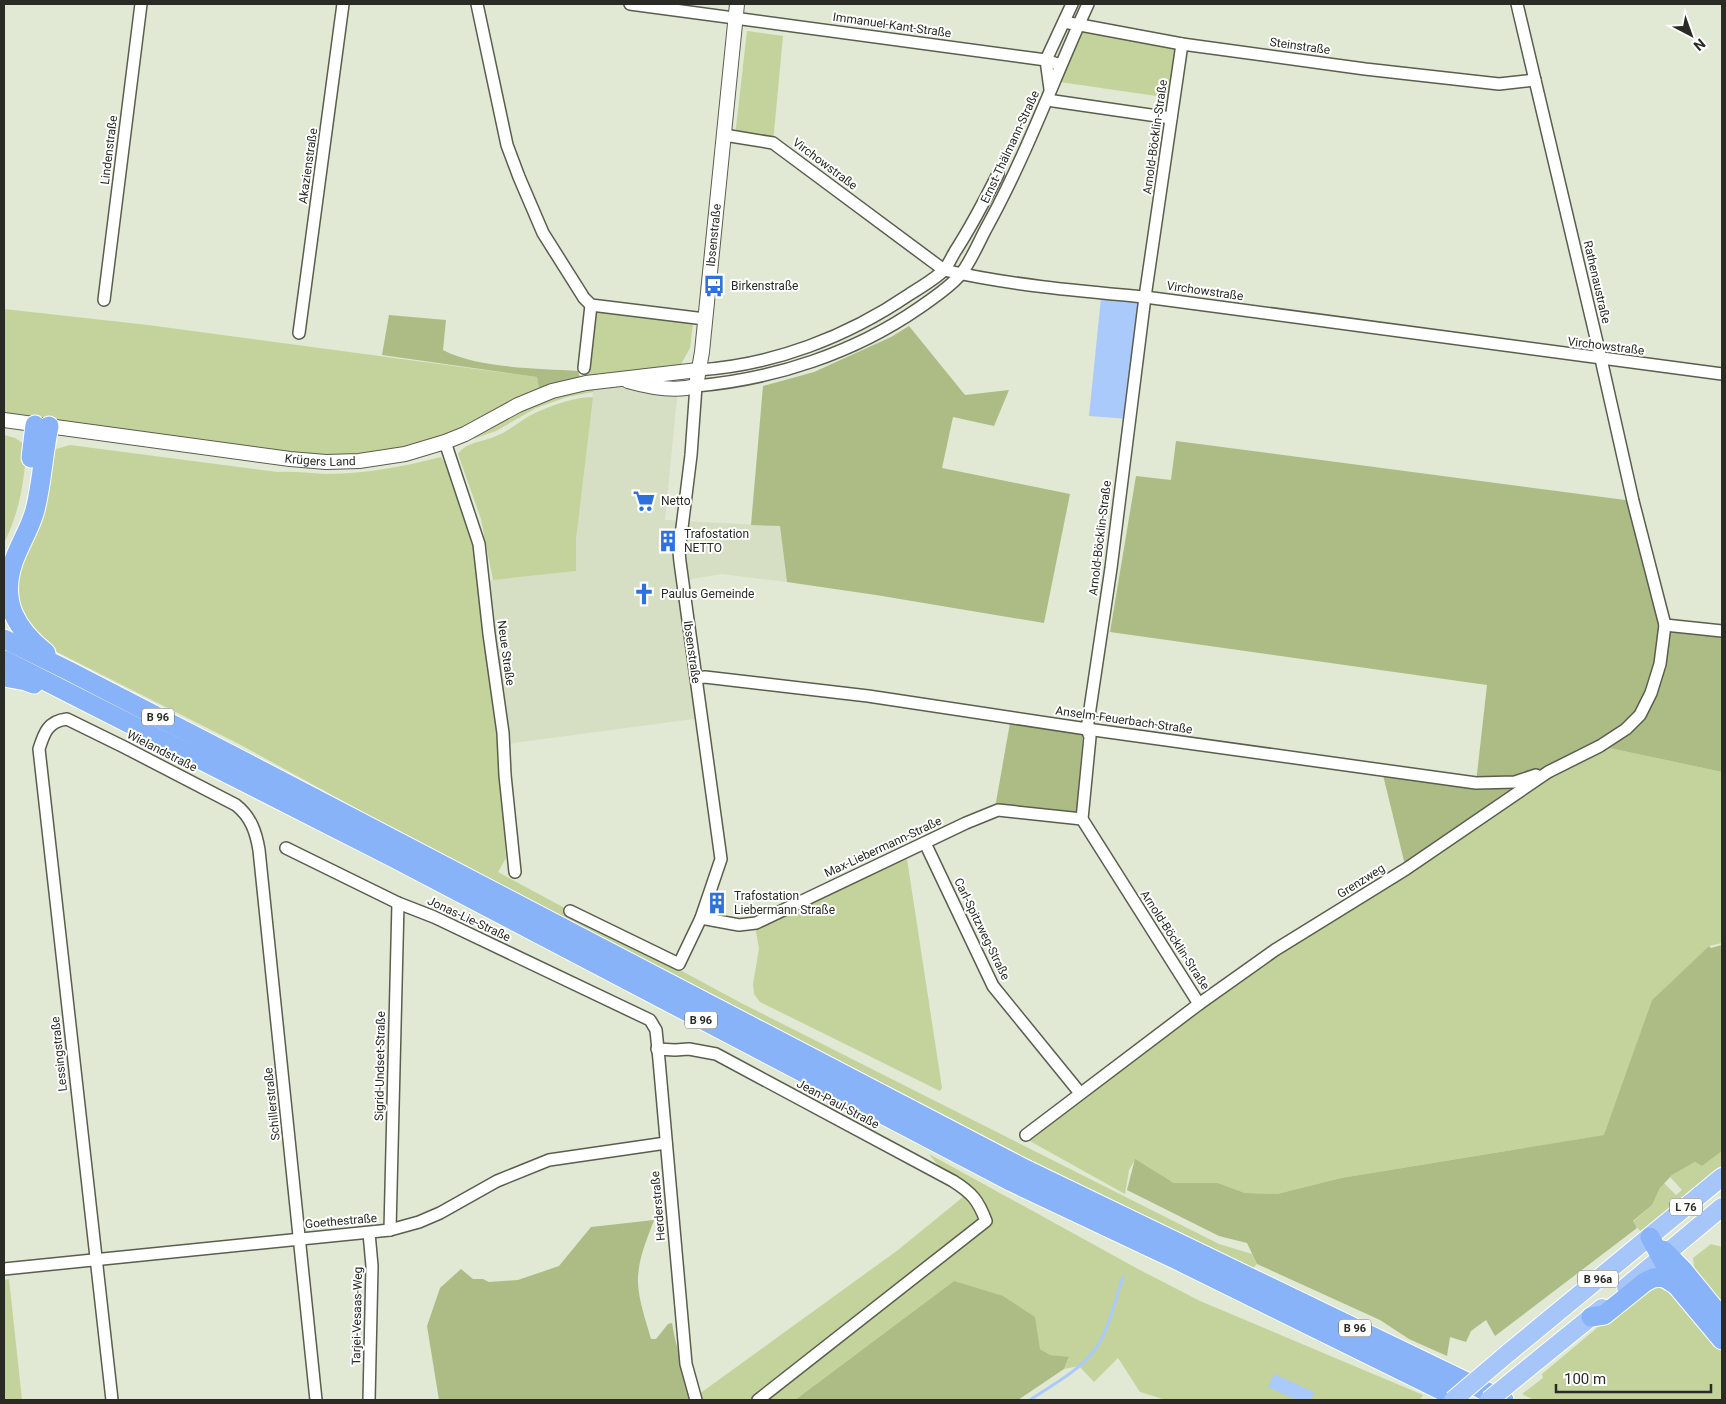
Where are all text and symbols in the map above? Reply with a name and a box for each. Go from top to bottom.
street label: Immanuel-Kant-Straße [832,10,952,40]
north arrow [1666,10,1716,60]
street label: Steinstraße [1269,35,1331,57]
text: N [1691,36,1709,54]
street label: Arnold-Böcklin-Straße [1140,79,1170,195]
street label: Ernst-Thälmann-Straße [978,88,1042,206]
street label: Lindenstraße [98,115,120,185]
street label: Akazienstraße [296,127,320,205]
street label: Virchowstraße [790,135,860,193]
street label: Ibsenstraße [704,203,724,267]
street label: Rathenaustraße [1581,239,1613,325]
bus stop icon: Birkenstraße [701,273,727,299]
place label: Birkenstraße [731,279,798,293]
street label: Virchowstraße [1166,279,1244,303]
street label: Virchowstraße [1567,334,1645,358]
street label: Krügers Land [284,451,356,469]
street label: Arnold-Böcklin-Straße [1086,480,1114,596]
supermarket icon: Netto [631,488,657,514]
place label: Netto [661,494,691,508]
place label: Trafostation NETTO [684,527,749,555]
building icon: Trafostation NETTO [655,528,681,554]
church icon: Paulus Gemeinde [631,581,657,607]
place label: Paulus Gemeinde [661,587,754,601]
street label: Neue Straße [494,619,518,687]
street label: Ibsenstraße [681,620,703,684]
street label: Anselm-Feuerbach-Straße [1055,703,1193,737]
road number: B 96 [142,709,174,726]
street label: Wielandstraße [125,727,199,775]
street label: Max-Liebermann-Straße [822,814,944,880]
street label: Grenzweg [1335,861,1387,901]
street label: Carl-Spitzweg-Straße [951,876,1013,982]
street label: Arnold-Böcklin-Straße [1138,888,1212,992]
place label: Trafostation Liebermann Straße [734,889,835,917]
building icon: Trafostation Liebermann Straße [704,890,730,916]
street label: Jonas-Lie-Straße [425,894,513,944]
street label: Sigrid-Undset-Straße [372,1011,388,1121]
road number: B 96 [685,1012,717,1028]
street label: Lessingstraße [48,1016,70,1092]
street label: Schillerstraße [261,1067,283,1141]
street label: Jean-Paul-Straße [794,1076,882,1132]
street label: Herderstraße [648,1170,668,1242]
road number: L 76 [1670,1198,1702,1216]
street label: Goethestraße [304,1211,378,1231]
street label: Tarjei-Vesaas-Weg [349,1267,365,1365]
road number: B 96a [1578,1270,1618,1288]
road number: B 96 [1339,1320,1371,1336]
scale bar [1556,1362,1711,1394]
text: 100 m [1564,1370,1606,1388]

